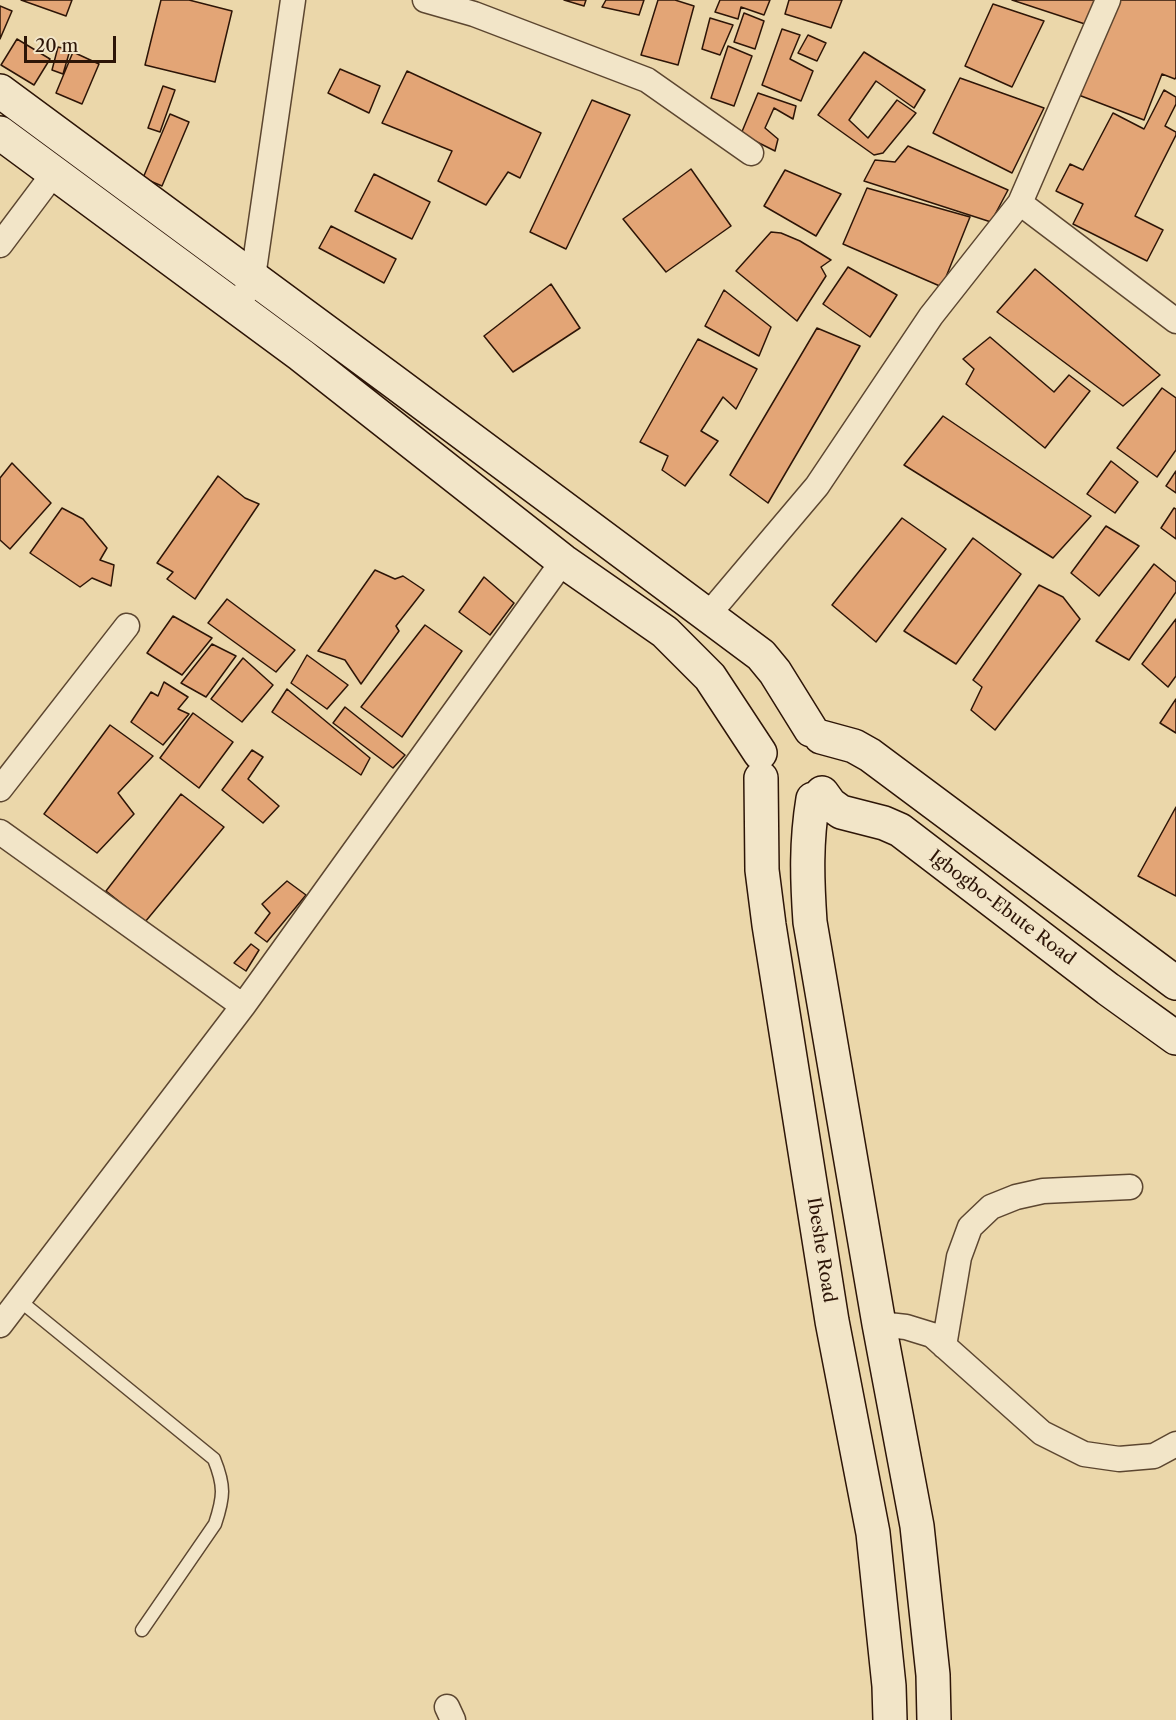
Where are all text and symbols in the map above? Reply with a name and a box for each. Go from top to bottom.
scale bar [27,24,118,62]
text: 20 m [35,35,78,57]
street label: Igbogbo-Ebute Road [925,846,1079,970]
street label: Ibeshe Road [802,1196,840,1304]

